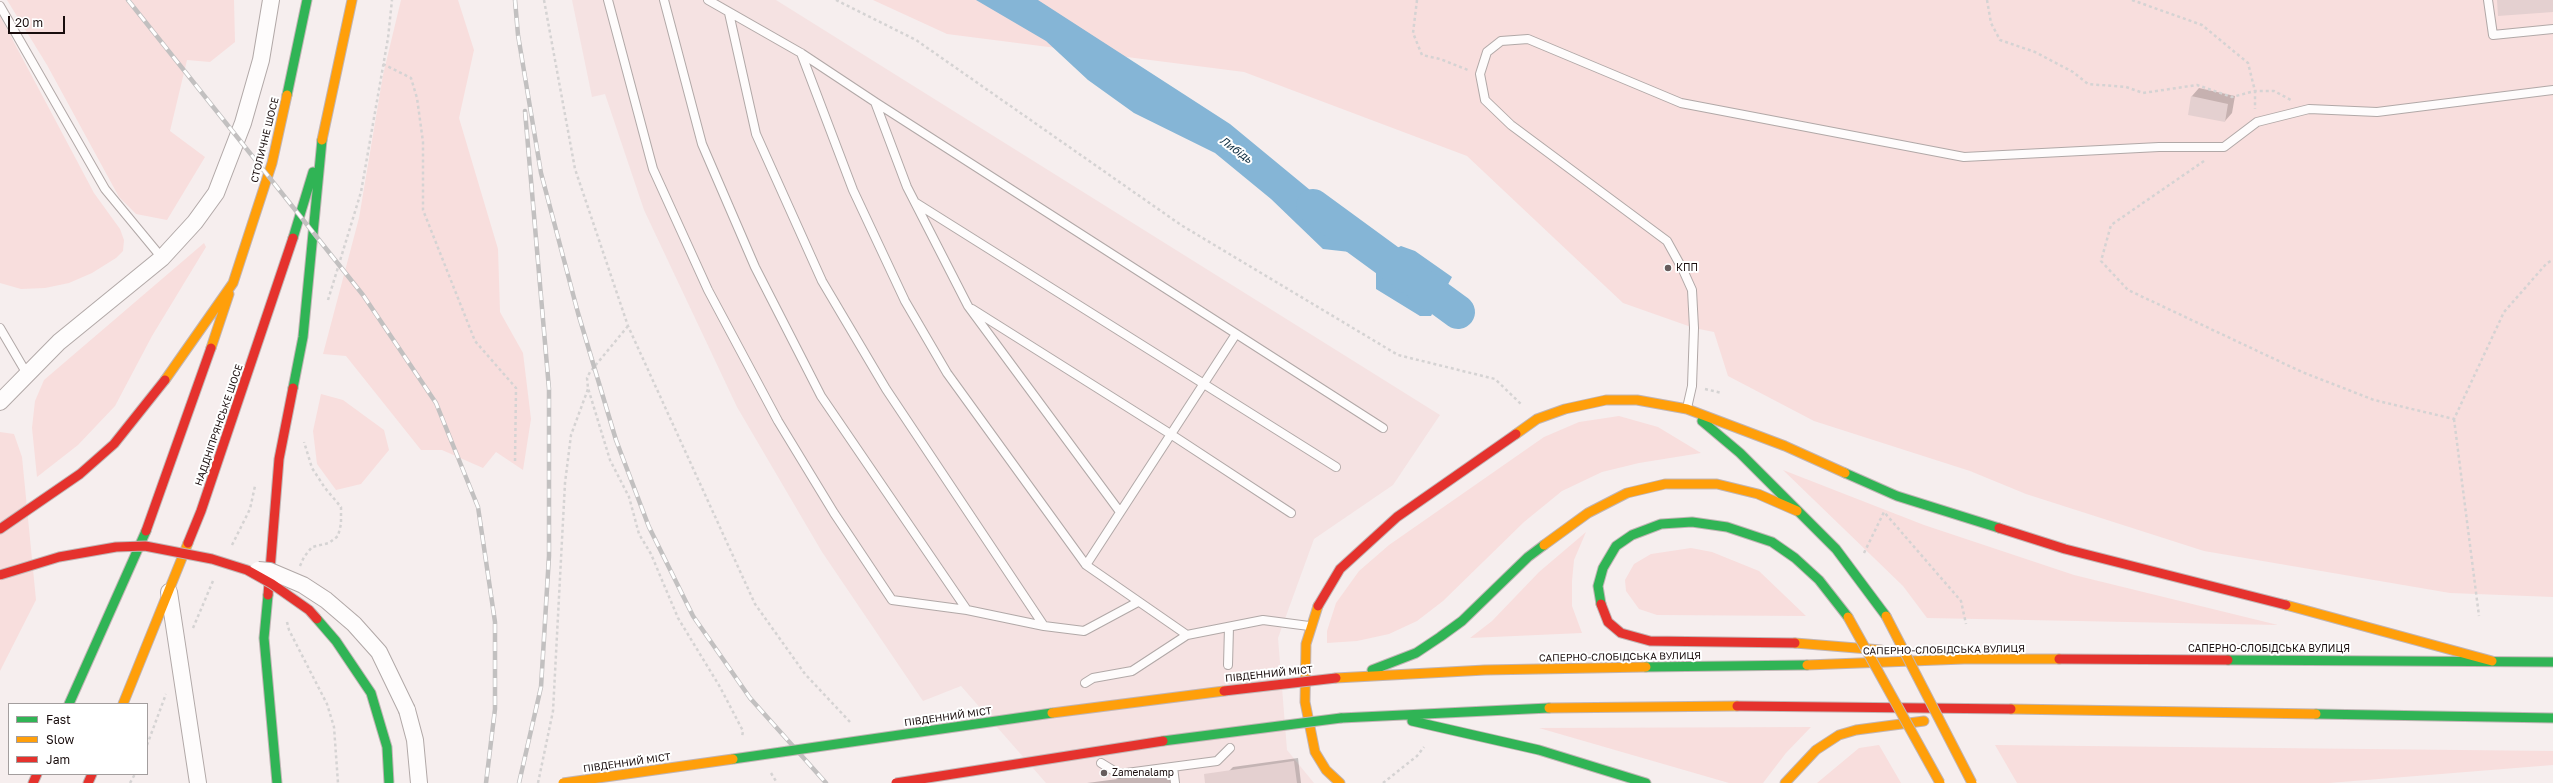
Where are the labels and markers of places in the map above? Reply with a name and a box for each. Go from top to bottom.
place label: КПП [1676,262,1698,274]
marker: КПП [1663,263,1673,273]
place label: Zamenalamp [1112,767,1174,779]
marker: Zamenalamp [1099,768,1109,778]

